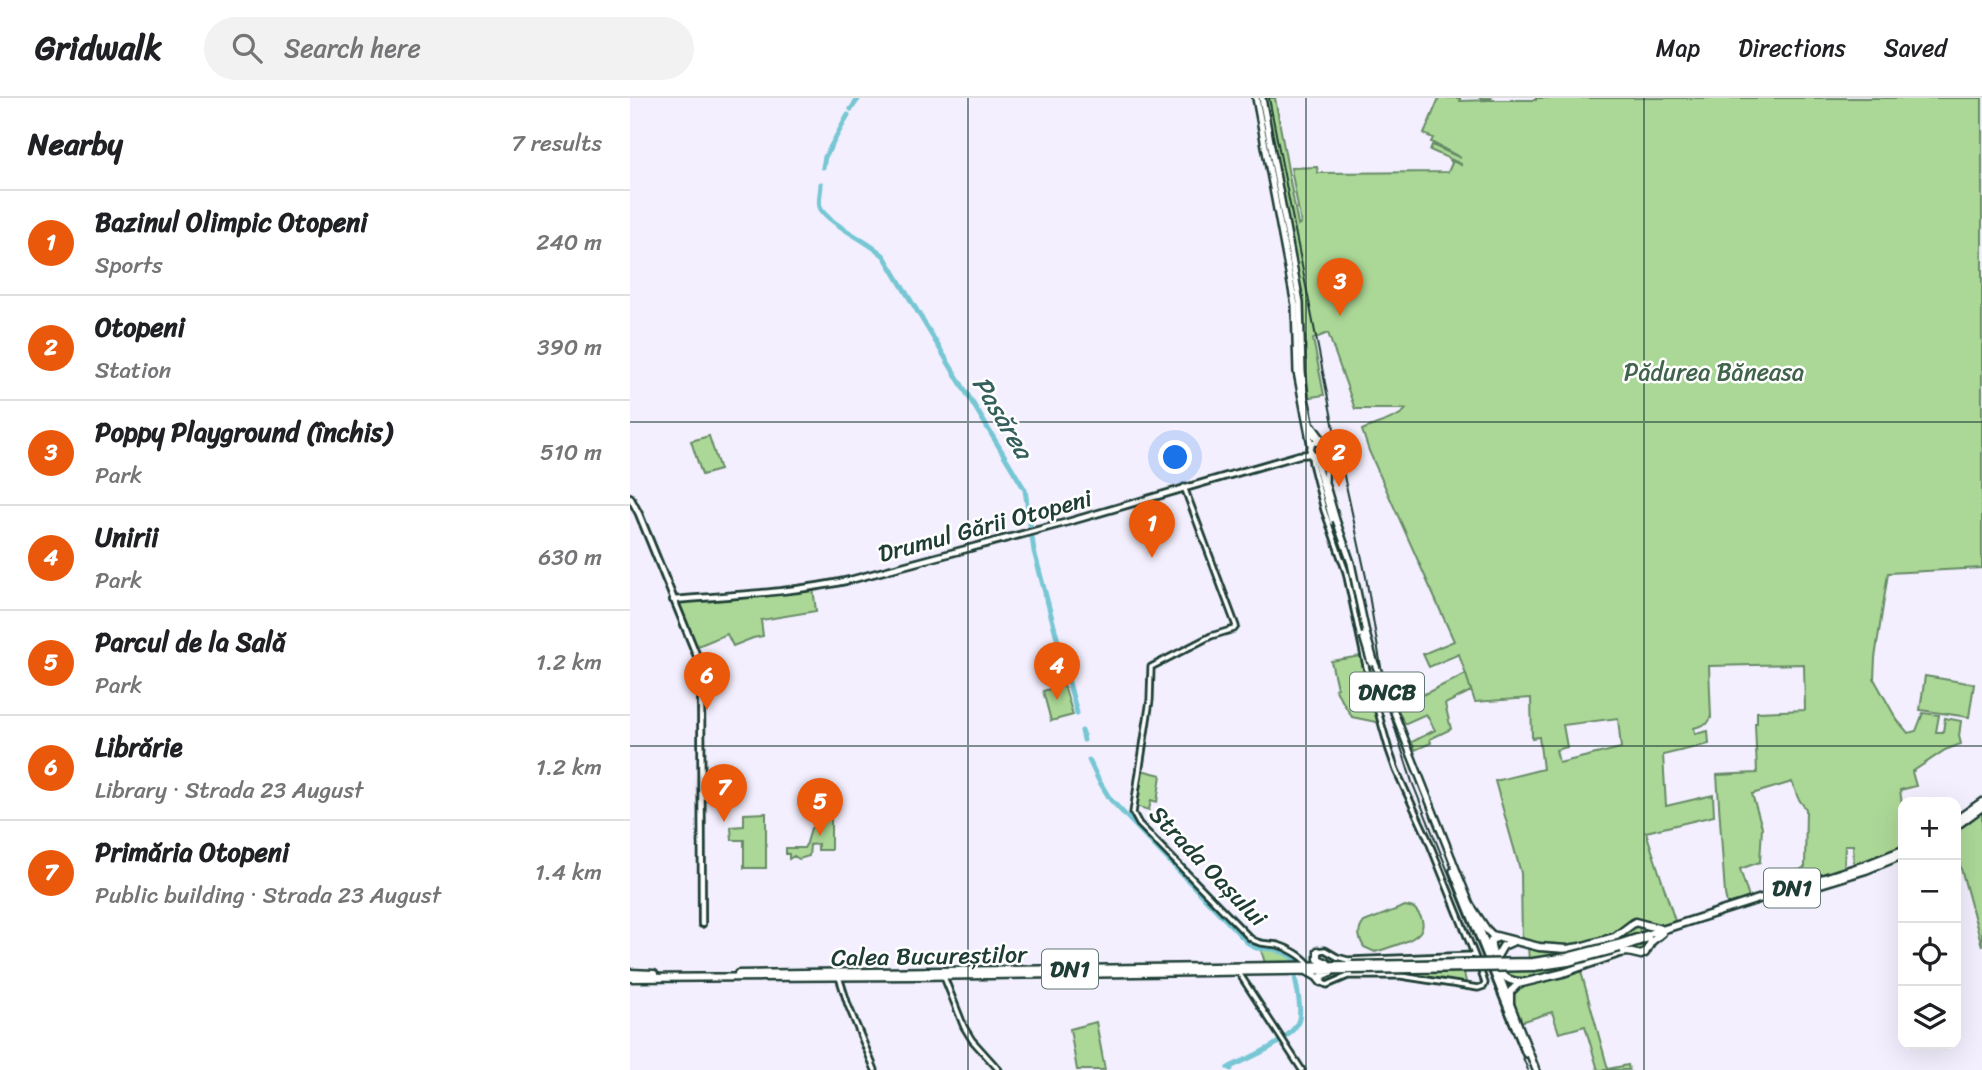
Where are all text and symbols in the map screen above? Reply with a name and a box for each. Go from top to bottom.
search box [204,17,694,80]
text: Gridwalk [35,19,162,77]
text: Search here [284,25,421,71]
text: Map [1656,27,1700,69]
text: Directions [1738,27,1846,69]
text: Saved [1884,27,1947,69]
icon: search [228,29,266,67]
text: Nearby [28,117,123,171]
text: 7 results [512,123,602,164]
text: Bazinul Olimpic Otopeni [95,199,368,245]
text: 1 [46,222,56,263]
text: 240 m [536,222,602,263]
text: Sports [95,245,163,286]
pin: 3 [1317,258,1363,316]
text: Otopeni [95,304,185,350]
text: 2 [44,327,58,368]
text: 390 m [537,327,602,368]
text: Station [95,350,171,391]
park label: Pădurea Băneasa [1624,351,1804,393]
water label: Pasărea [960,366,1048,470]
text: Poppy Playground (închis) [95,409,392,455]
pin: 2 [1316,429,1362,487]
text: 3 [45,432,57,473]
text: 510 m [540,432,602,473]
your location [1158,440,1192,474]
text: Park [95,455,142,496]
street label: Drumul Gării Otopeni [873,477,1098,575]
pin: 1 [1129,500,1175,558]
text: Unirii [95,514,158,560]
text: 4 [44,537,58,578]
text: 630 m [538,537,602,578]
text: Park [95,560,142,601]
text: Parcul de la Sală [95,619,286,665]
text: 5 [44,642,58,683]
text: 1.2 km [536,642,602,683]
pin: 4 [1034,642,1080,700]
pin: 6 [684,652,730,710]
text: Park [95,665,142,706]
road number: DNCB [1350,672,1424,712]
text: Librărie [95,724,183,770]
text: 6 [44,747,58,788]
text: 1.2 km [536,747,602,788]
pin: 7 [701,764,747,822]
text: Library · Strada 23 August [95,770,363,811]
pin: 5 [797,778,843,836]
street label: Strada Oașului [1139,795,1278,937]
map controls [1898,797,1961,1049]
button: + [1898,797,1961,860]
text: Primăria Otopeni [95,829,289,875]
text: 7 [44,852,58,893]
text: 1.4 km [535,852,602,893]
button: − [1898,860,1961,923]
road number: DN1 [1764,868,1820,908]
text: Public building · Strada 23 August [95,875,441,916]
button: locate [1898,923,1961,986]
street label: Calea Bucureștilor [831,933,1029,979]
road number: DN1 [1042,950,1098,988]
button: layers [1898,986,1961,1049]

